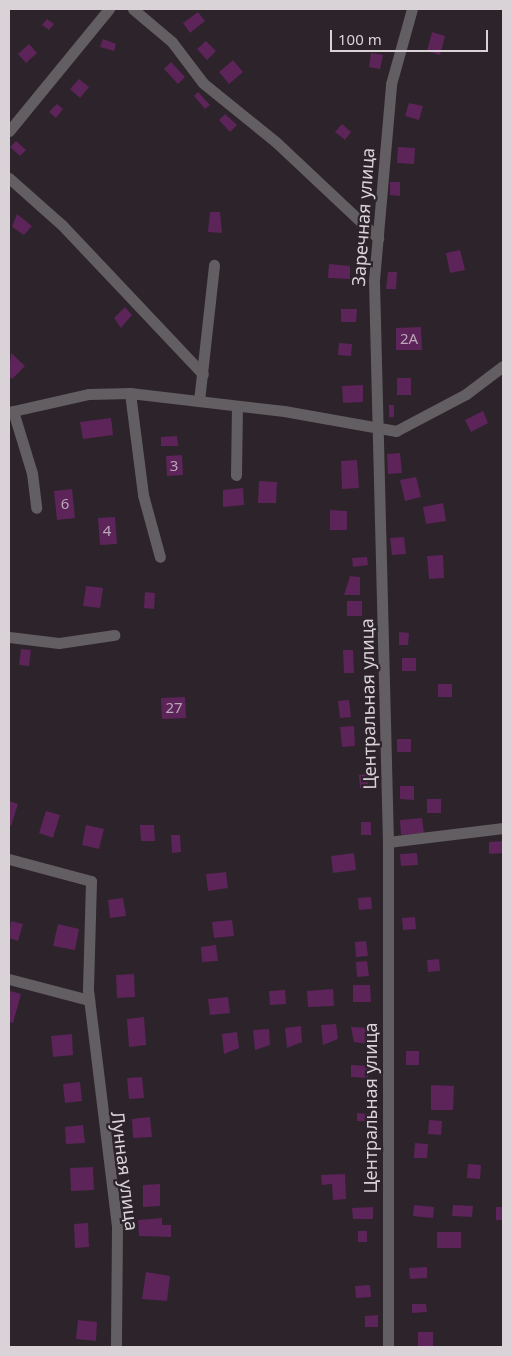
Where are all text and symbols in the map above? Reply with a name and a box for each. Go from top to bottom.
scale bar [332,20,490,52]
text: 100 m [338,29,382,49]
street label: Заречная улица [347,147,379,287]
house number: 2А [400,330,418,348]
house number: 3 [170,457,178,475]
house number: 6 [61,495,69,513]
house number: 4 [103,522,111,540]
street label: Центральная улица [356,618,380,790]
house number: 27 [165,699,183,717]
street label: Центральная улица [359,1022,381,1194]
street label: Лунная улица [107,1110,143,1232]

